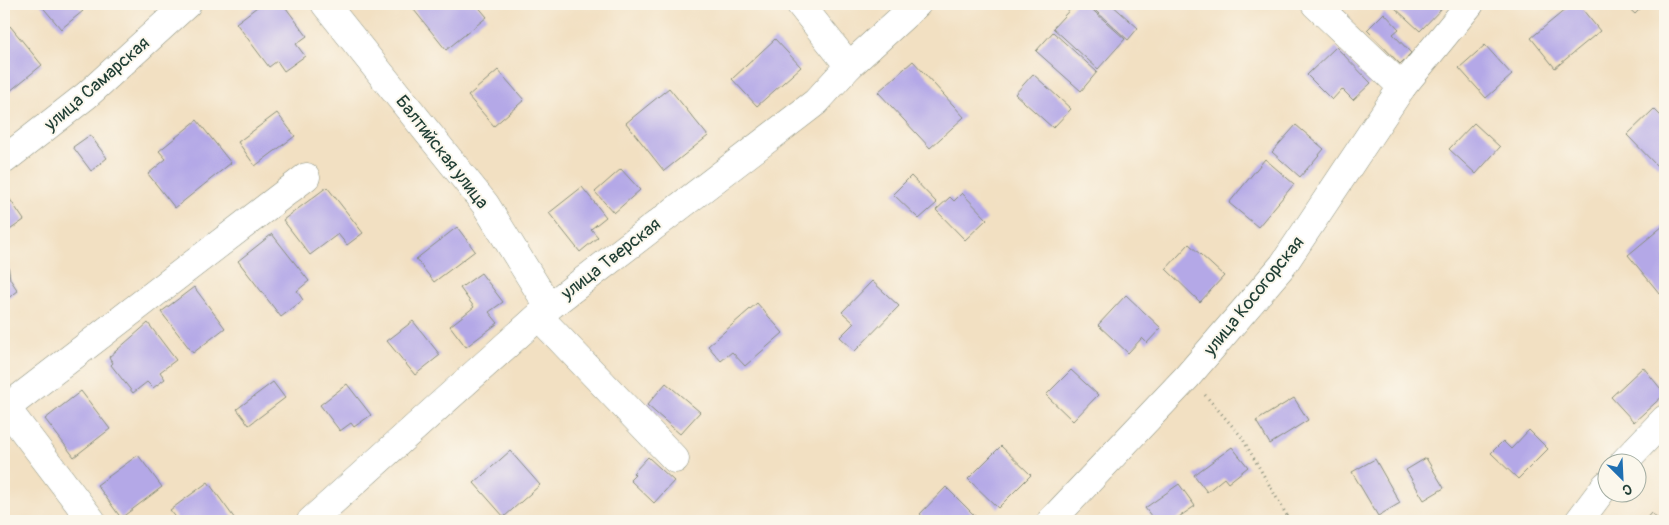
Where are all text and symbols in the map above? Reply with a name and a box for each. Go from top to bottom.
street label: улица Самарская [39,32,154,137]
street label: Балтийская улица [390,90,494,214]
street label: улица Тверская [556,213,665,306]
street label: улица Косогорская [1198,232,1309,361]
north arrow [1596,452,1646,502]
text: С [1619,480,1634,499]

